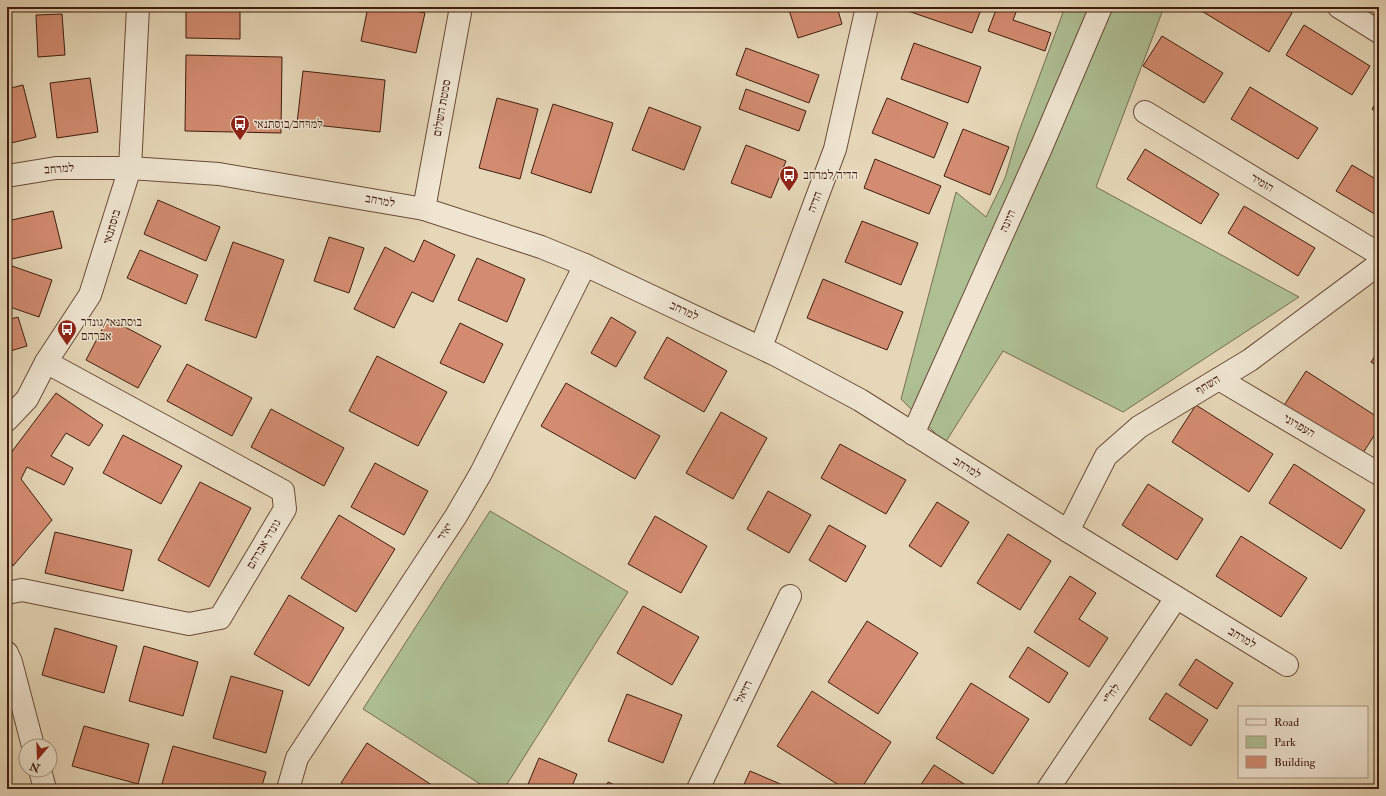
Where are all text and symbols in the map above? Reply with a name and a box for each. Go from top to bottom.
street label: סמטת השלום [430,78,454,138]
bus stop icon: למרחב/בוסתנאי [229,113,251,141]
place label: למרחב/בוסתנאי [254,117,323,132]
street label: למרחב [43,160,75,178]
bus stop icon: הדיה/למרחב [778,164,800,192]
place label: הדיה/למרחב [803,168,858,183]
street label: הזמיר [1248,170,1276,196]
street label: הדיה [804,189,826,215]
street label: למרחב [364,191,396,211]
street label: היונה [996,207,1020,235]
street label: בוסתנאי [100,208,124,246]
street label: למרחב [667,298,701,324]
place label: בוסתנאי/גונדר אברהם [81,315,142,344]
bus stop icon: בוסתנאי/גונדר אברהם [56,318,78,346]
street label: השחף [1193,372,1223,398]
street label: העפרוני [1280,411,1318,441]
street label: למרחב [950,454,984,482]
street label: גונדר אברהם [243,516,285,572]
street label: יאיר [434,520,456,544]
street label: למרחב [1225,624,1259,652]
street label: רזיאל [732,678,756,706]
street label: לח"י [1100,681,1124,707]
legend [1238,706,1368,778]
text: Road [1274,715,1299,730]
text: Park [1274,735,1296,750]
north arrow [18,738,58,778]
text: Building [1274,755,1317,770]
text: N [27,759,43,775]

